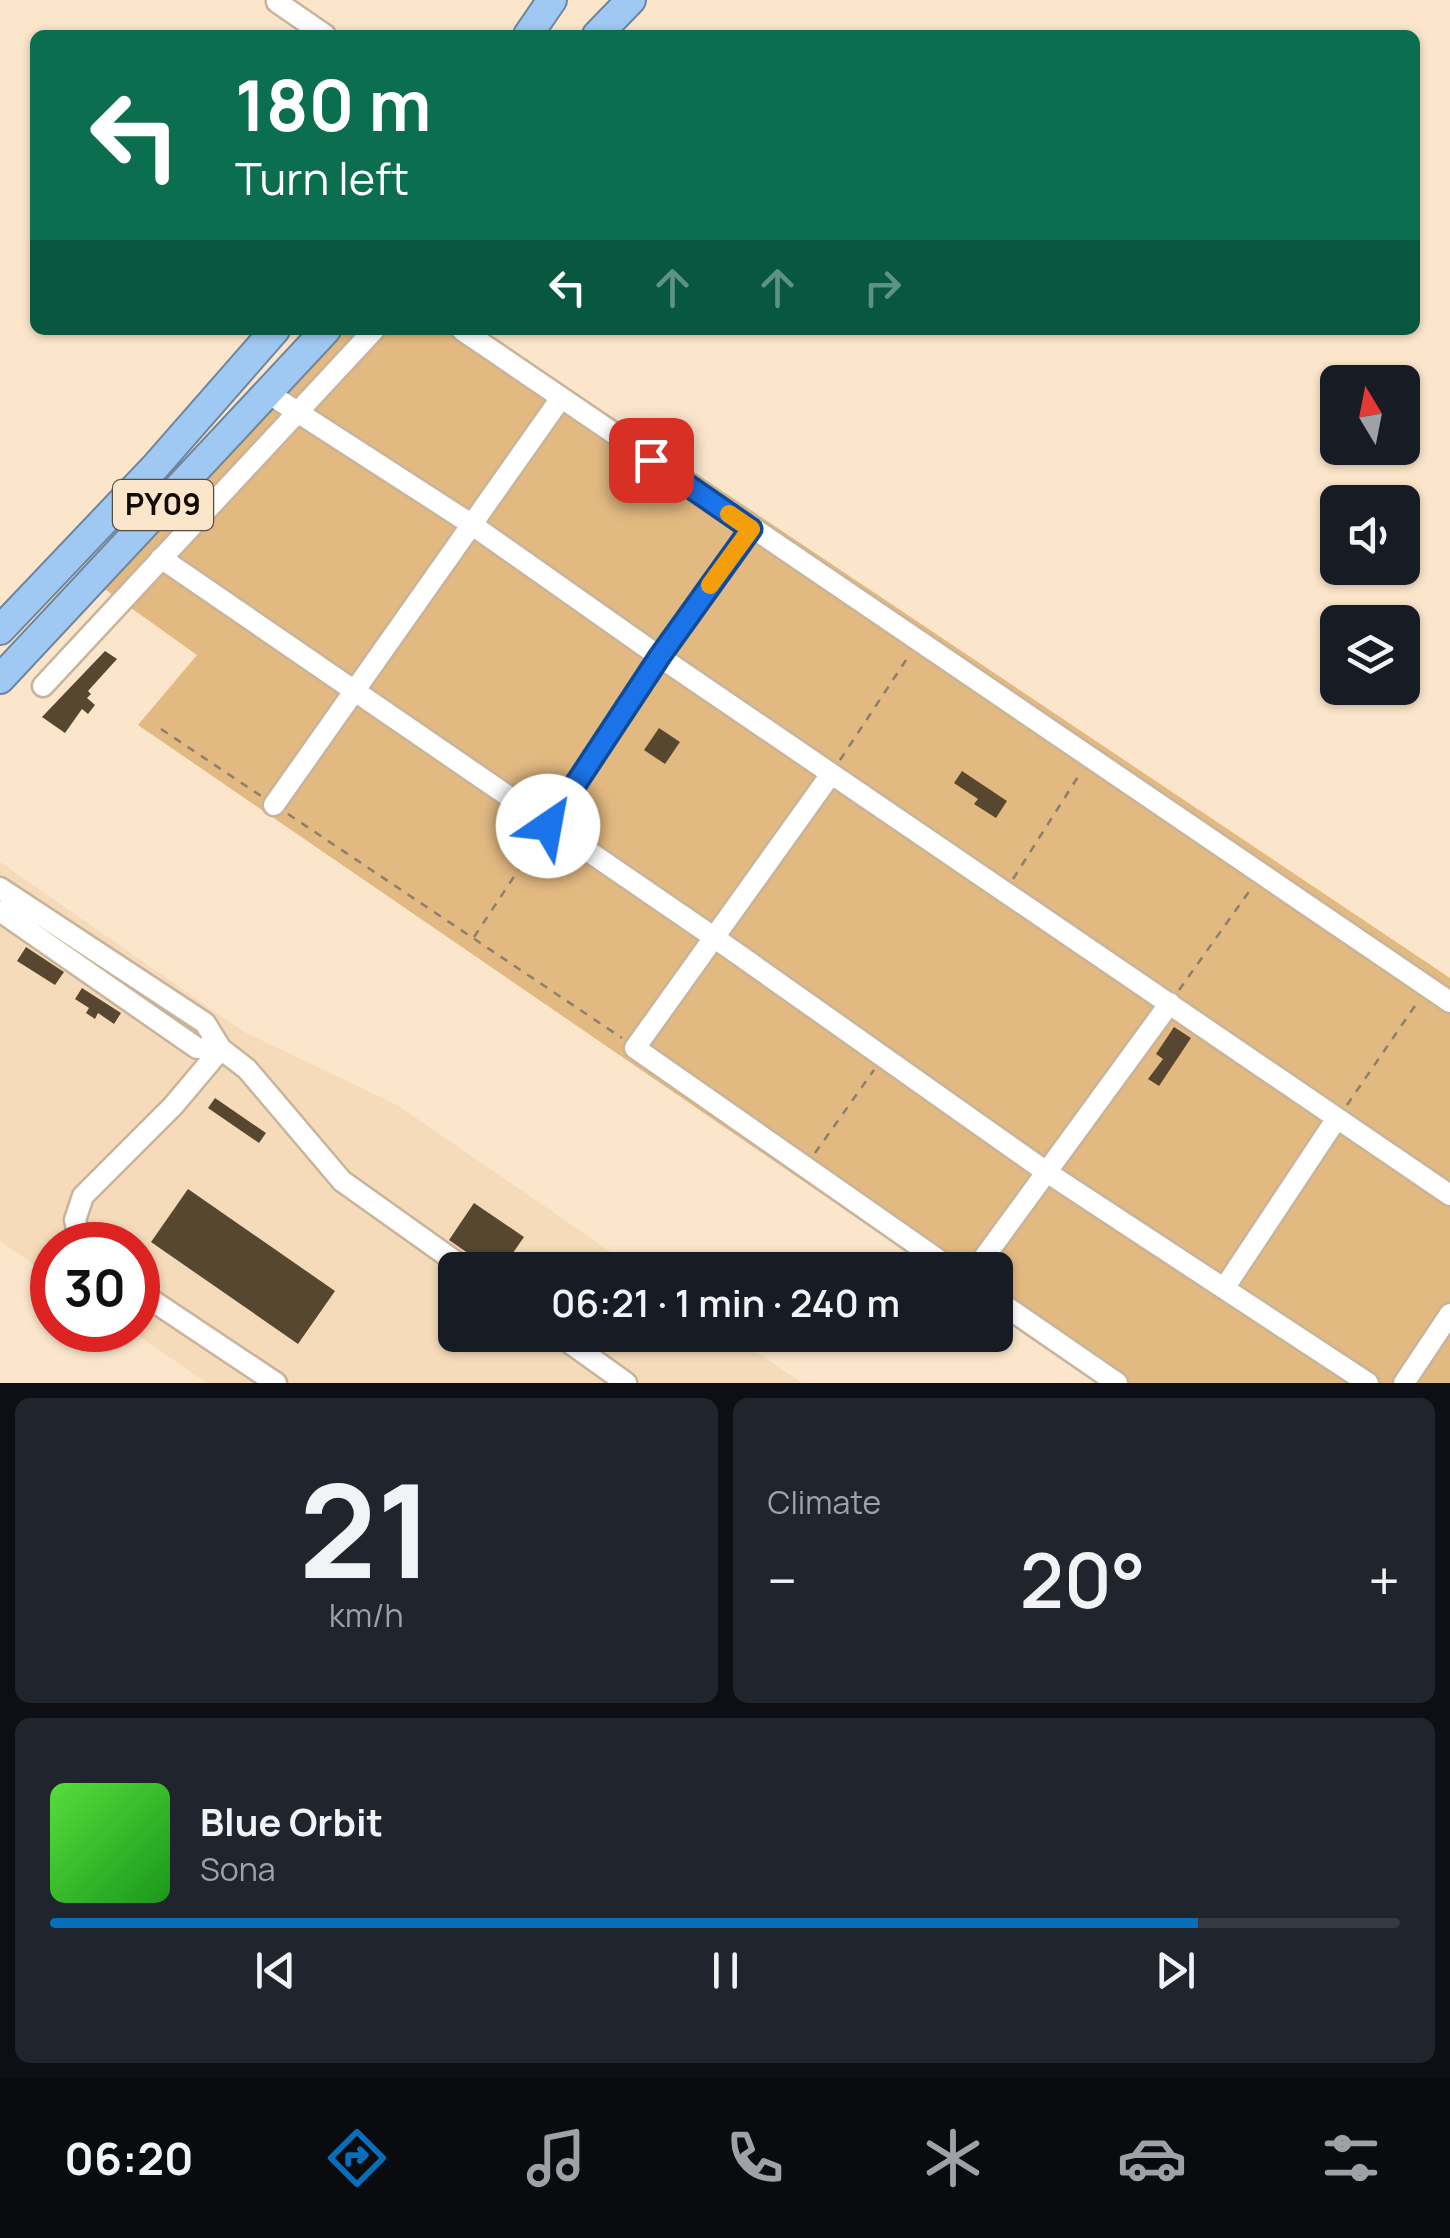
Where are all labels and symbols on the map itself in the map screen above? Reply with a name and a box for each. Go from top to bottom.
north arrow [1320,365,1420,465]
pin [609,418,694,503]
road number: PY09 [113,480,213,530]
position arrow [496,774,600,878]
speed limit sign: 30 [30,1222,160,1352]

